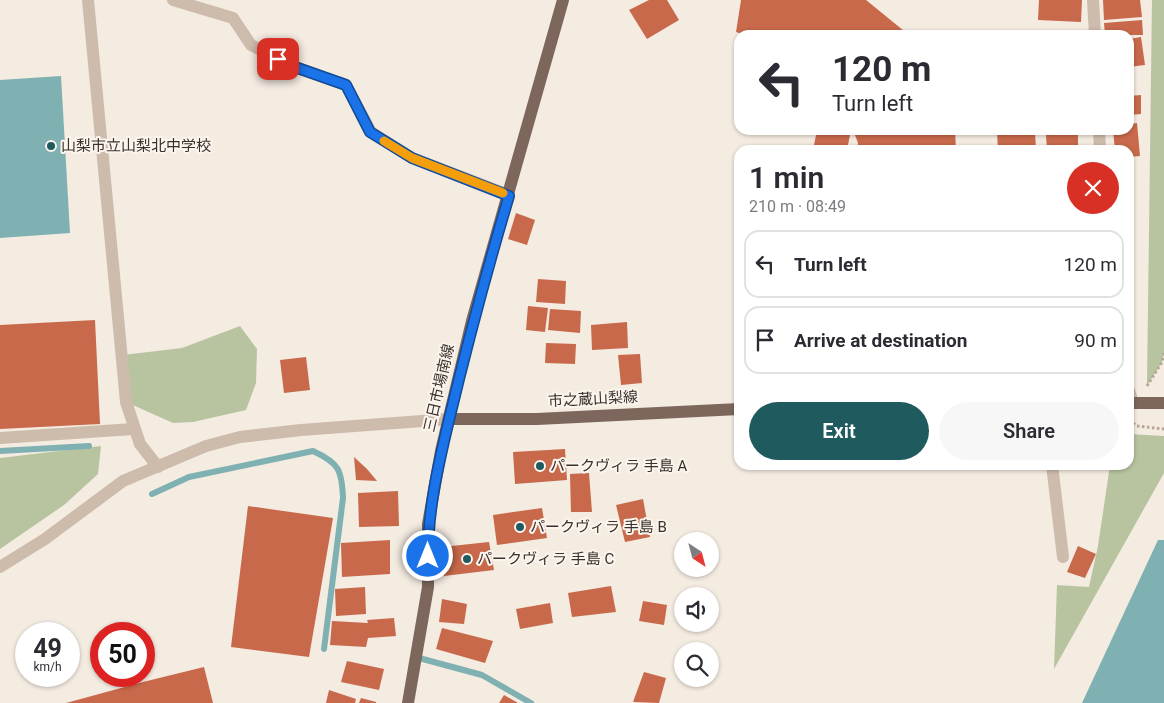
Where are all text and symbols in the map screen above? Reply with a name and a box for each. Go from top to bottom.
pin [257,38,299,80]
icon: arrive [264,45,292,73]
text: 120 m [832,49,931,90]
icon: left [749,50,814,115]
text: Turn left [832,91,913,116]
place label: 山梨市立山梨北中学校 [61,137,211,155]
marker: 山梨市立山梨北中学校 [45,140,57,152]
text: 1 min [749,160,824,195]
button: close [1067,162,1119,214]
text: 210 m · 08:49 [749,197,846,216]
icon: left [751,250,779,278]
text: Turn left [794,253,867,276]
text: 120 m [1064,253,1117,276]
icon: arrive [751,326,779,354]
text: Arrive at destination [794,329,967,352]
text: 90 m [1074,329,1117,352]
street label: 三日市場南線 [420,342,458,434]
street label: 市之蔵山梨線 [548,388,638,410]
button: Exit [749,402,929,460]
button: Share [939,402,1119,460]
place label: パークヴィラ 手島 A [550,457,687,475]
marker: パークヴィラ 手島 A [534,460,546,472]
place label: パークヴィラ 手島 B [530,518,667,536]
marker: パークヴィラ 手島 B [514,521,526,533]
position arrow [401,529,453,581]
north arrow [674,532,719,578]
map controls [674,532,719,687]
place label: パークヴィラ 手島 C [477,550,614,568]
marker: パークヴィラ 手島 C [461,553,473,565]
button: sound [674,587,719,632]
speed limit sign: 50 [90,622,155,687]
text: 49 [33,634,62,663]
button: search [674,642,719,687]
text: km/h [33,660,62,674]

